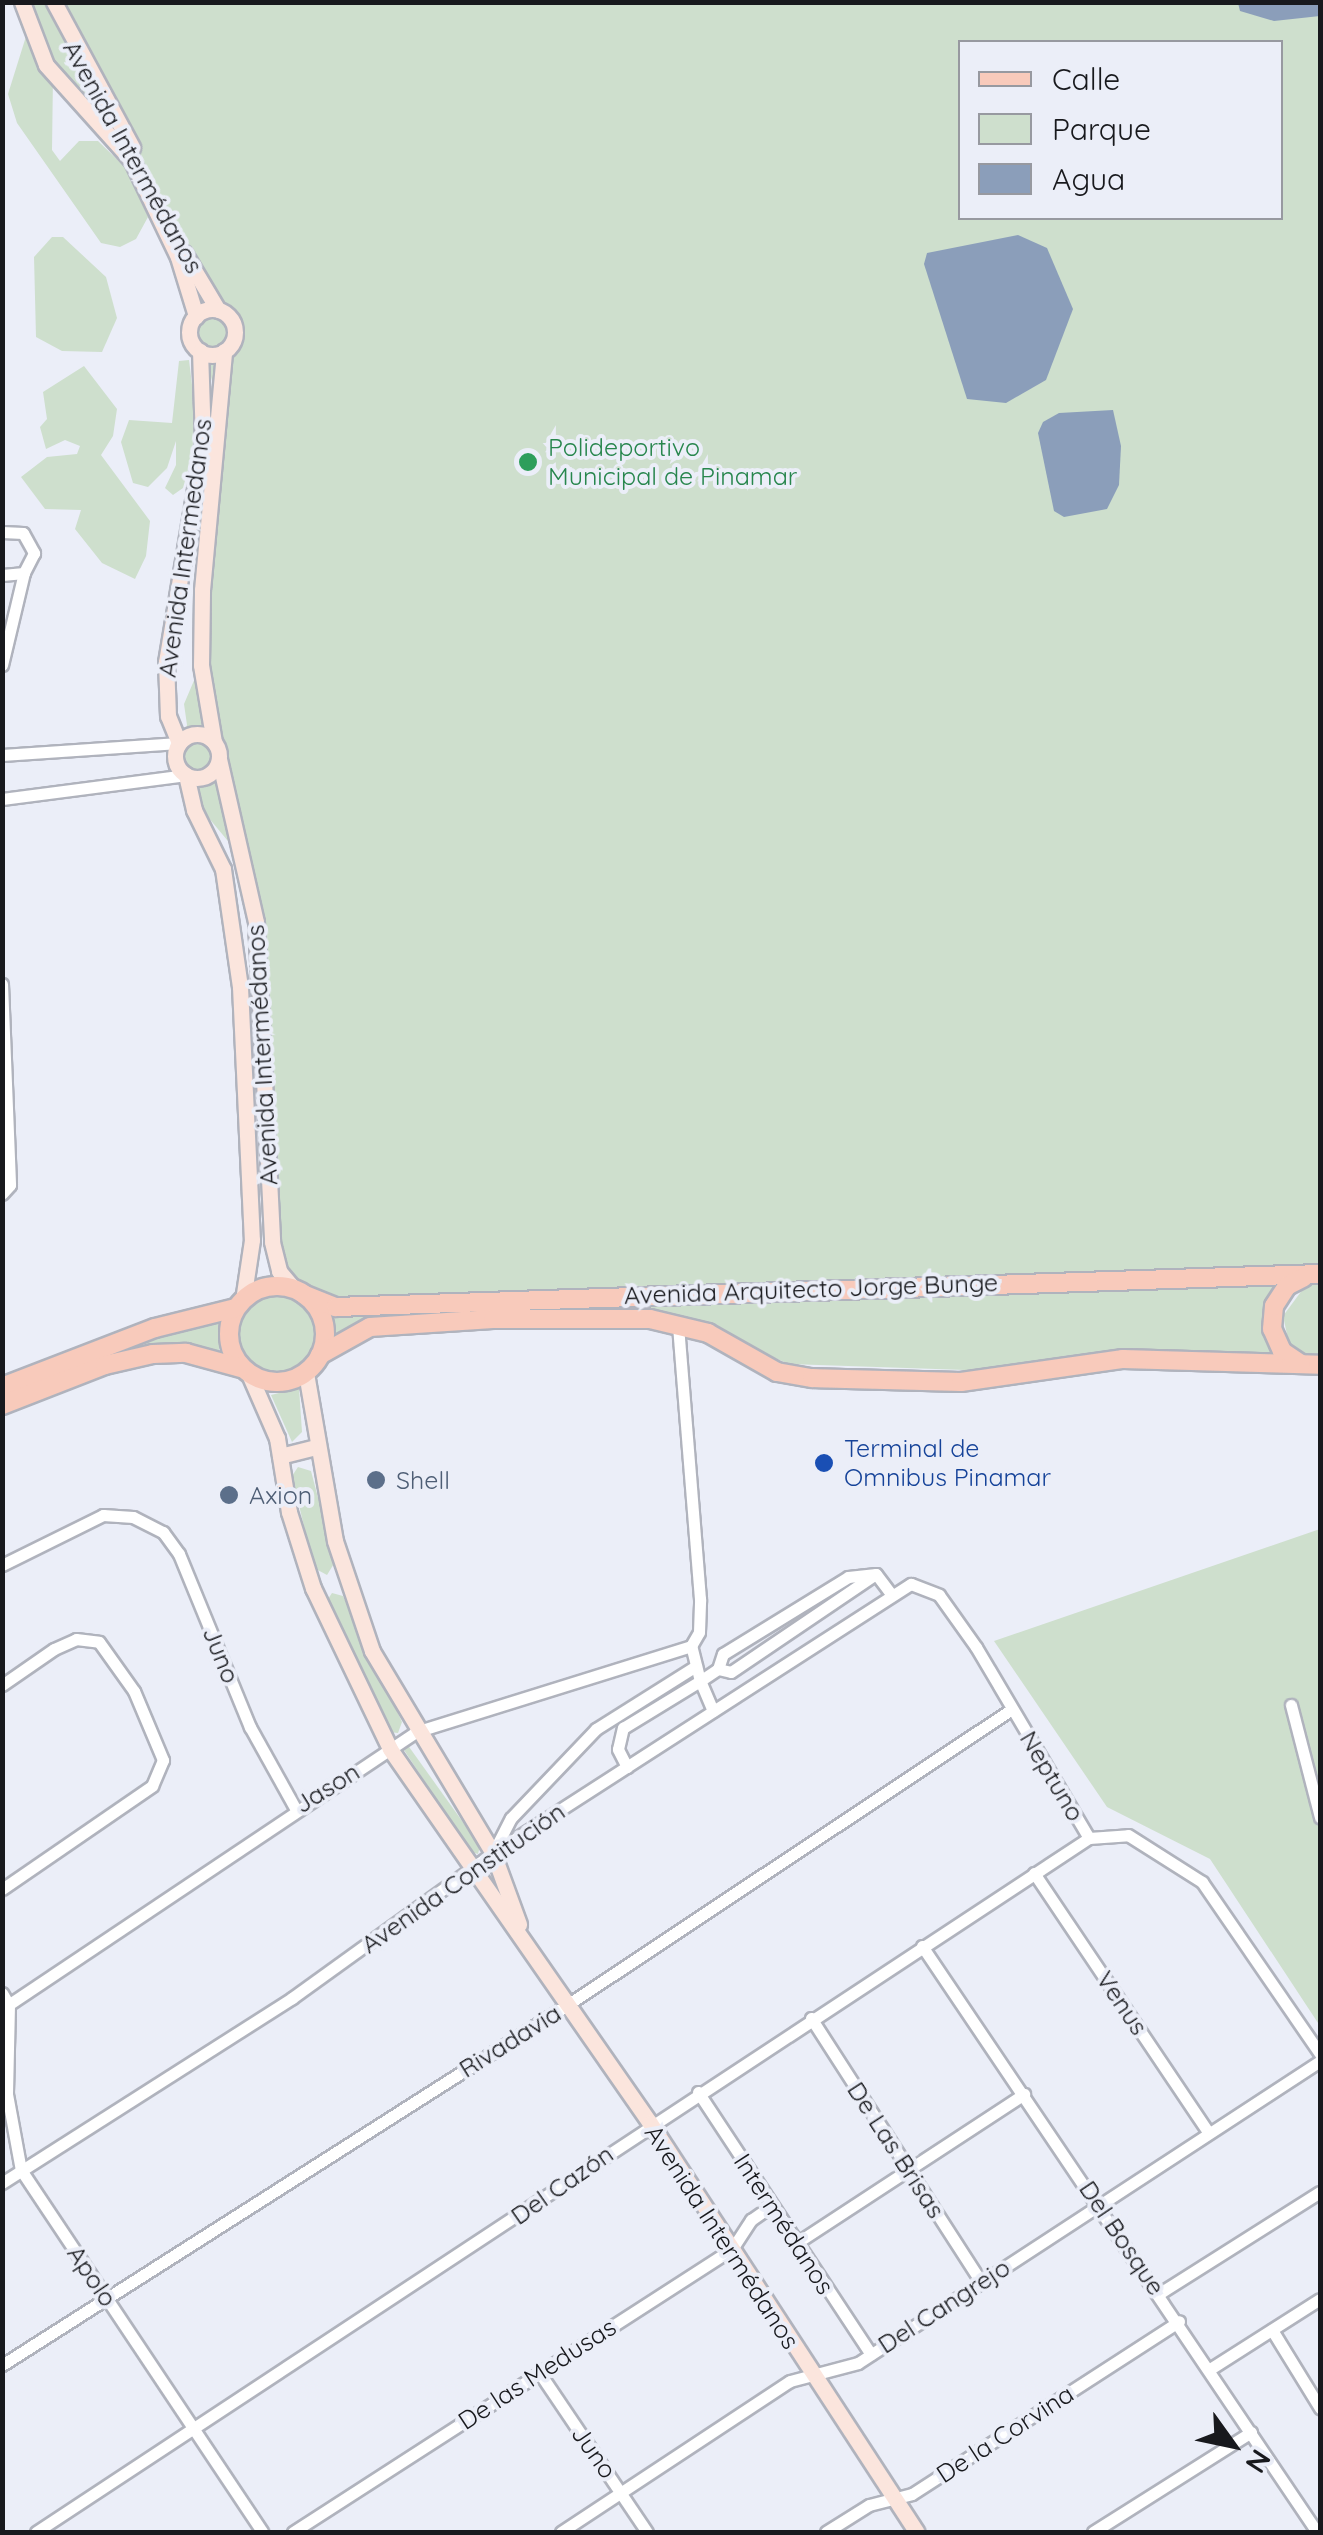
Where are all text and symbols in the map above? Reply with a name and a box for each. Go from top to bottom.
street label: Avenida Intermédanos [57,36,209,278]
legend [958,40,1283,220]
text: Calle [1052,60,1120,98]
text: Parque [1052,110,1151,148]
text: Agua [1052,160,1125,198]
street label: Avenida Intermedanos [152,417,218,679]
place label: Polideportivo Municipal de Pinamar [548,433,797,492]
marker: Polideportivo Municipal de Pinamar [517,451,539,473]
street label: Avenida Intermédanos [240,924,284,1186]
street label: Avenida Arquitecto Jorge Bunge [624,1267,998,1311]
place label: Terminal de Omnibus Pinamar [844,1434,1051,1493]
marker: Terminal de Omnibus Pinamar [813,1452,835,1474]
place label: Shell [396,1465,450,1495]
marker: Shell [365,1469,387,1491]
place label: Axion [249,1480,312,1510]
marker: Axion [218,1484,240,1506]
street label: Juno [196,1622,246,1688]
street label: Neptuno [1013,1726,1091,1826]
street label: Jason [289,1757,365,1819]
street label: Avenida Constitución [355,1796,571,1960]
street label: Venus [1090,1965,1154,2041]
street label: Rivadavia [454,1998,566,2084]
street label: De Las Brisas [841,2076,951,2224]
street label: Avenida Intermédanos [638,2119,806,2355]
street label: Del Cazón [505,2139,619,2231]
street label: Intermédanos [727,2148,841,2300]
street label: Del Bosque [1073,2175,1171,2301]
street label: Apolo [61,2240,123,2312]
street label: Del Cangrejo [872,2252,1016,2360]
street label: De las Medusas [453,2312,621,2436]
street label: De la Corvina [931,2379,1079,2489]
north arrow [1183,2395,1283,2495]
street label: Juno [565,2420,623,2484]
text: N [1238,2443,1279,2480]

